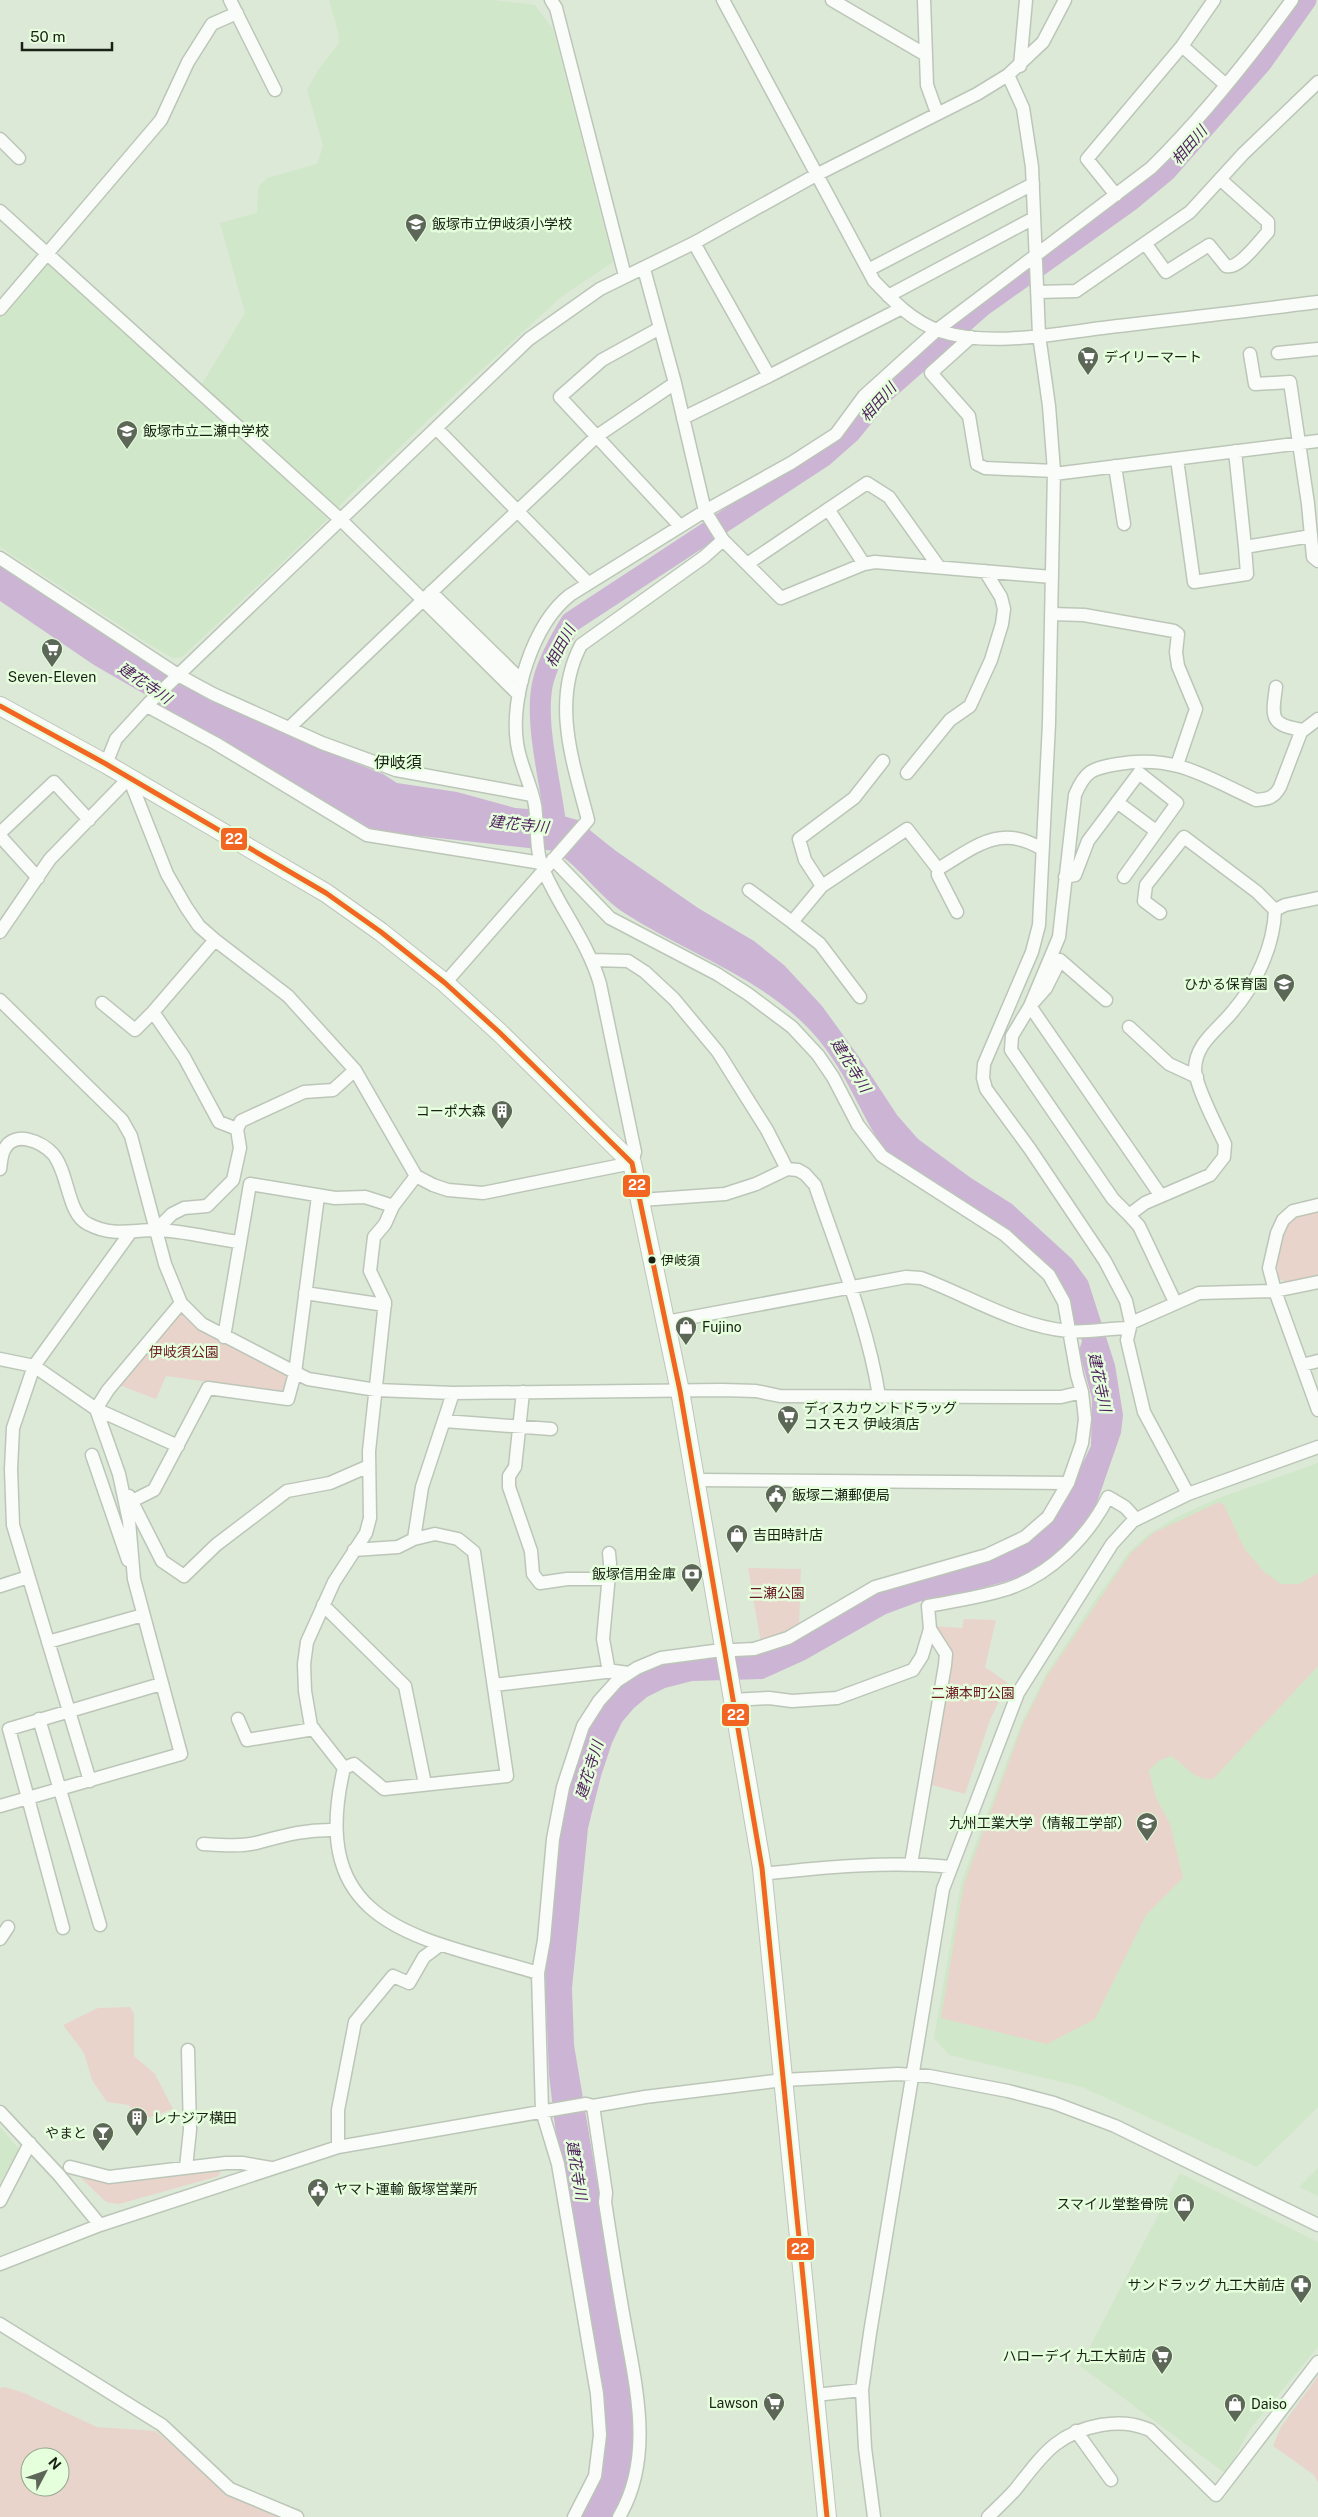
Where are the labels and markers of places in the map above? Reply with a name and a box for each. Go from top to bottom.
school or university icon: 飯塚市立伊岐須小学校 [404,212,428,243]
place label: 飯塚市立伊岐須小学校 [432,216,572,232]
supermarket icon: デイリーマート [1076,345,1100,376]
place label: デイリーマート [1104,349,1202,365]
school or university icon: 飯塚市立二瀬中学校 [115,419,139,450]
place label: 飯塚市立二瀬中学校 [143,423,269,439]
supermarket icon: Seven-Eleven [40,637,64,668]
place label: Seven-Eleven [8,669,96,685]
school or university icon: ひかる保育園 [1272,972,1296,1003]
place label: ひかる保育園 [1184,976,1268,992]
building icon: コーポ大森 [490,1099,514,1130]
place label: コーポ大森 [416,1103,486,1119]
place label: 伊岐須 [661,1253,700,1268]
marker: 伊岐須 [647,1255,657,1265]
shop icon: Fujino [674,1315,698,1346]
place label: Fujino [702,1319,742,1335]
place label: ディスカウントドラッグ コスモス 伊岐須店 [804,1400,957,1432]
supermarket icon: ディスカウントドラッグ コスモス 伊岐須店 [776,1404,800,1435]
public building icon: 飯塚二瀬郵便局 [764,1483,788,1514]
place label: 飯塚二瀬郵便局 [792,1487,890,1503]
shop icon: 吉田時計店 [725,1523,749,1554]
place label: 吉田時計店 [753,1527,823,1543]
bank icon: 飯塚信用金庫 [680,1562,704,1593]
place label: 飯塚信用金庫 [592,1566,676,1582]
school or university icon: 九州工業大学（情報工学部） [1135,1811,1159,1842]
place label: 九州工業大学（情報工学部） [949,1815,1131,1831]
building icon: レナジア横田 [125,2106,149,2137]
place label: レナジア横田 [153,2110,237,2126]
bar icon: やまと [91,2121,115,2152]
place label: やまと [45,2125,87,2141]
public building icon: ヤマト運輸 飯塚営業所 [306,2177,330,2208]
place label: ヤマト運輸 飯塚営業所 [334,2181,477,2197]
shop icon: スマイル堂整骨院 [1172,2192,1196,2223]
place label: スマイル堂整骨院 [1056,2196,1168,2212]
pharmacy icon: サンドラッグ 九工大前店 [1289,2273,1313,2304]
place label: サンドラッグ 九工大前店 [1128,2277,1285,2293]
supermarket icon: ハローデイ 九工大前店 [1150,2344,1174,2375]
place label: ハローデイ 九工大前店 [1003,2348,1146,2364]
supermarket icon: Lawson [762,2391,786,2422]
shop icon: Daiso [1223,2392,1247,2423]
place label: Lawson [709,2395,758,2411]
place label: Daiso [1251,2396,1287,2412]

